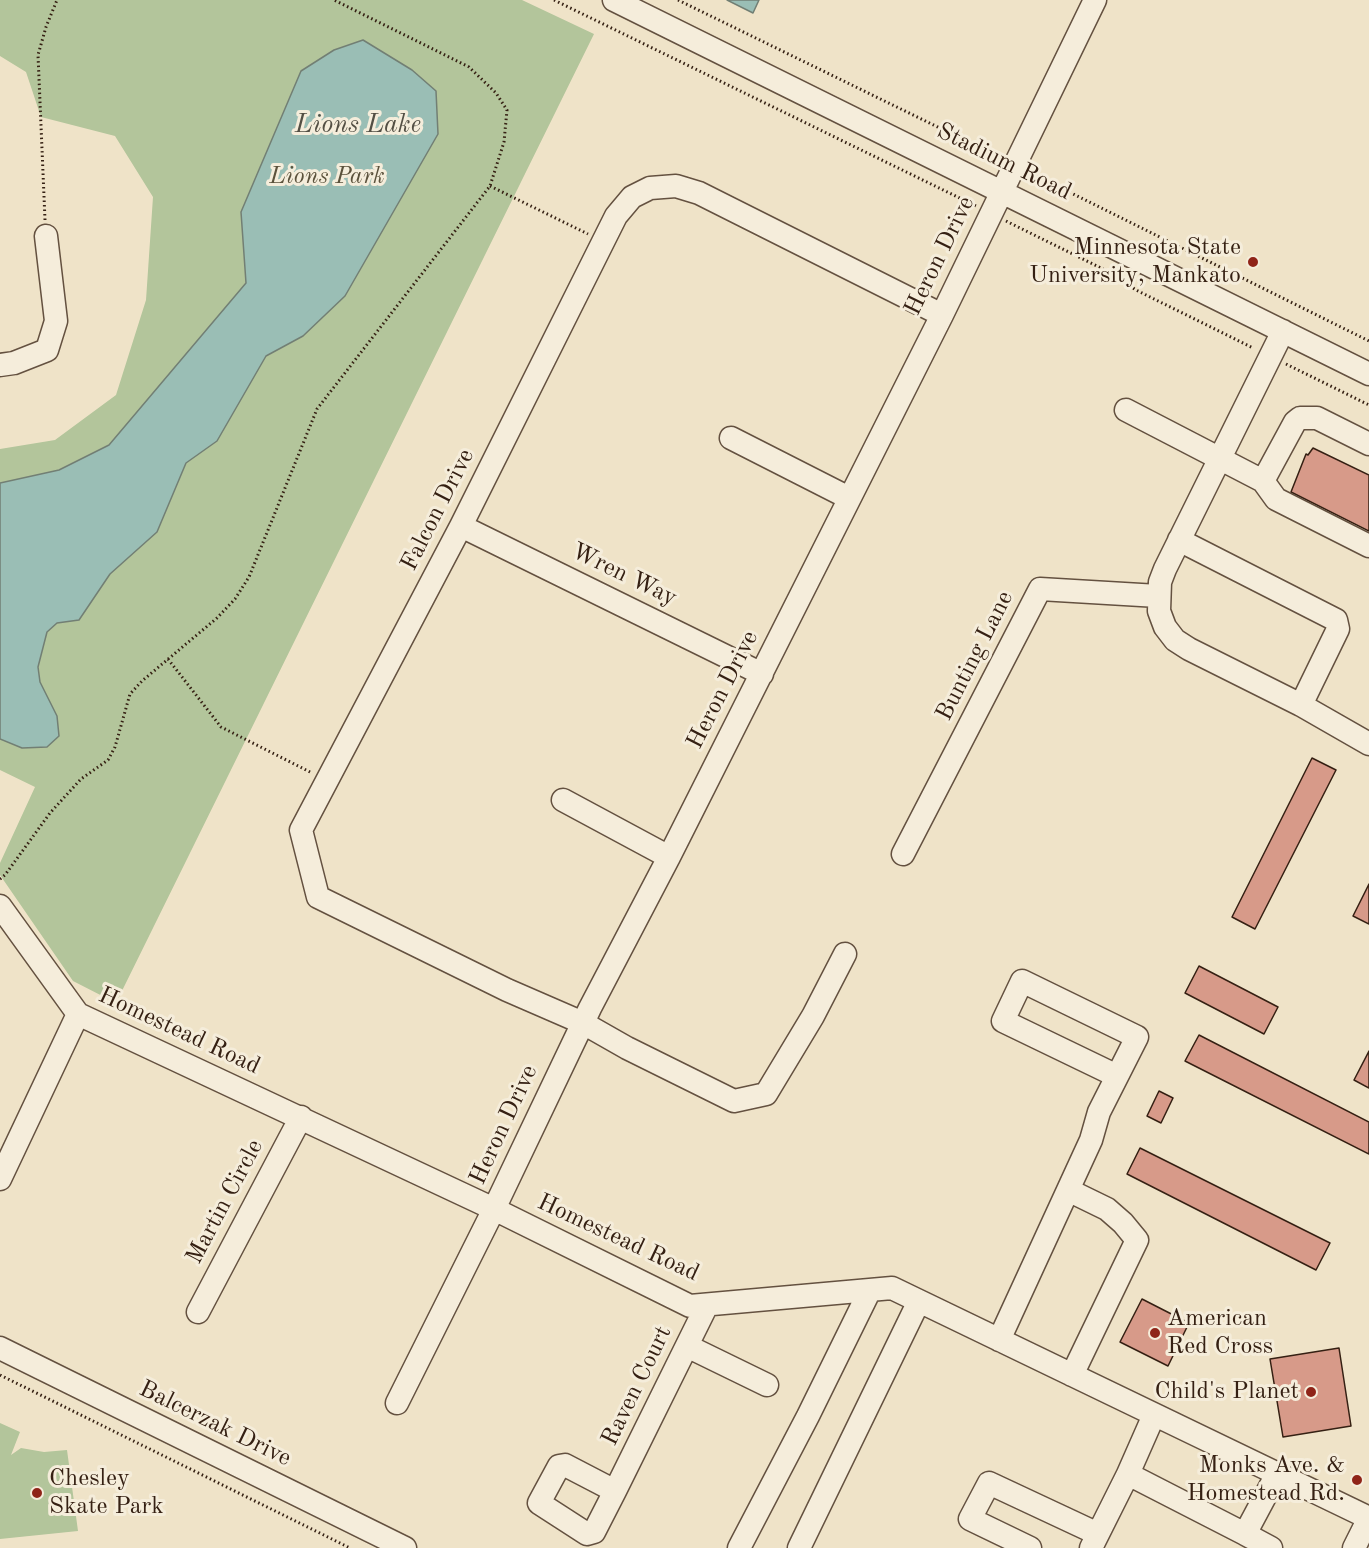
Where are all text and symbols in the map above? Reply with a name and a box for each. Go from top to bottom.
water label: Lions Lake [295,109,421,141]
street label: Stadium Road [932,117,1076,207]
park label: Lions Park [269,163,385,191]
street label: Heron Drive [899,192,981,320]
place label: Minnesota State University, Mankato [1029,234,1241,290]
marker: Minnesota State University, Mankato [1246,255,1260,269]
street label: Falcon Drive [395,444,481,576]
street label: Wren Way [566,537,682,613]
street label: Bunting Lane [930,586,1020,726]
street label: Heron Drive [681,626,765,754]
street label: Homestead Road [93,981,265,1081]
street label: Heron Drive [464,1060,544,1190]
street label: Martin Circle [180,1135,270,1269]
street label: Homestead Road [532,1188,704,1288]
place label: American Red Cross [1167,1305,1273,1361]
street label: Raven Court [596,1321,678,1451]
marker: American Red Cross [1148,1326,1162,1340]
street label: Balcerzak Drive [134,1375,296,1473]
place label: Child's Planet [1154,1378,1299,1406]
marker: Child's Planet [1304,1385,1318,1399]
place label: Monks Ave. & Homestead Rd. [1187,1452,1345,1508]
place label: Chesley Skate Park [49,1465,164,1521]
marker: Monks Ave. & Homestead Rd. [1350,1473,1364,1487]
marker: Chesley Skate Park [30,1486,44,1500]

